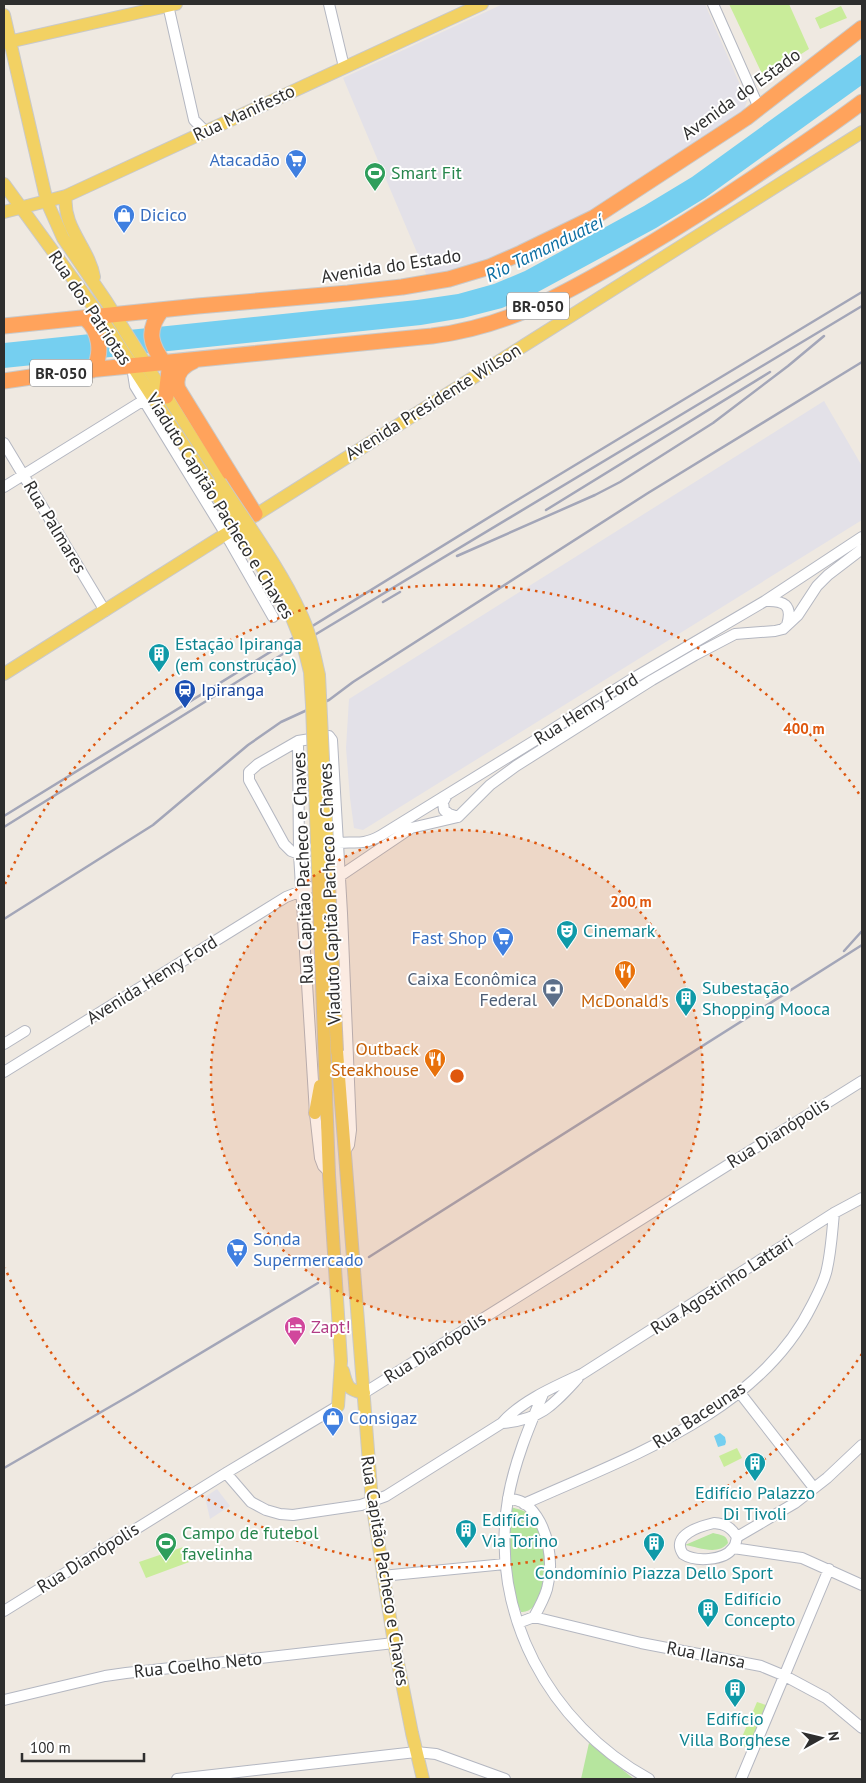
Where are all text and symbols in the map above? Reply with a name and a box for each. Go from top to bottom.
street label: Avenida do Estado [677,43,805,144]
street label: Rua Manifesto [189,79,298,146]
place label: Atacadão [209,148,280,171]
supermarket icon: Atacadão [284,148,308,179]
sports icon: Smart Fit [363,161,387,192]
place label: Smart Fit [391,161,462,184]
shop icon: Dicico [112,203,136,234]
place label: Dicico [140,203,187,226]
water label: Rio Tamanduateí [481,208,609,287]
street label: Avenida do Estado [319,243,463,288]
street label: Rua dos Patriotas [44,246,137,369]
road number: BR-050 [507,292,569,320]
street label: Avenida Presidente Wilson [341,338,525,465]
road number: BR-050 [30,359,92,386]
street label: Viaduto Capitão Pacheco e Chaves [141,388,300,623]
street label: Rua Palmares [19,476,92,577]
place label: Estação Ipiranga (em construção) [175,632,302,676]
building icon: Estação Ipiranga (em construção) [147,642,171,673]
street label: Rua Henry Ford [529,667,642,750]
station icon: Ipiranga [173,678,197,709]
place label: Ipiranga [201,678,264,701]
text: 400 m [783,719,825,738]
street label: Rua Capitão Pacheco e Chaves [287,751,318,985]
street label: Viaduto Capitão Pacheco e Chaves [313,763,346,1026]
text: 200 m [610,892,652,911]
theatre icon: Cinemark [555,919,579,950]
place label: Cinemark [583,919,656,942]
place label: Fast Shop [411,926,487,949]
supermarket icon: Fast Shop [491,926,515,957]
street label: Avenida Henry Ford [82,930,221,1029]
restaurant icon: McDonald's [613,959,637,990]
place label: Caixa Econômica Federal [407,967,538,1011]
place label: Subestação Shopping Mooca [702,976,830,1020]
bank icon: Caixa Econômica Federal [541,977,565,1008]
building icon: Subestação Shopping Mooca [674,986,698,1017]
place label: McDonald's [581,989,669,1012]
place label: Outback Steakhouse [331,1037,419,1081]
restaurant icon: Outback Steakhouse [423,1047,447,1078]
centre of rings [448,1067,466,1085]
street label: Rua Dianópolis [722,1092,833,1173]
place label: Sonda Supermercado [253,1227,364,1271]
street label: Rua Agostinho Lattari [646,1230,797,1339]
supermarket icon: Sonda Supermercado [225,1237,249,1268]
street label: Rua Dianópolis [379,1307,490,1388]
hotel icon: Zapt! [283,1315,307,1346]
place label: Zapt! [311,1315,351,1338]
street label: Rua Baceunas [648,1376,750,1453]
shop icon: Consigaz [321,1406,345,1437]
place label: Consigaz [349,1406,417,1429]
building icon: Edifício Palazzo Di Tivoli [743,1451,767,1482]
street label: Rua Capitão Pacheco e Chaves [356,1454,415,1688]
place label: Edifício Palazzo Di Tivoli [695,1481,815,1525]
place label: Edifício Via Torino [481,1508,558,1552]
street label: Rua Dianópolis [32,1517,143,1598]
building icon: Edifício Via Torino [454,1518,478,1549]
place label: Campo de futebol favelinha [182,1521,319,1565]
sports icon: Campo de futebol favelinha [154,1531,178,1562]
building icon: Condomínio Piazza Dello Sport [642,1531,666,1562]
place label: Condomínio Piazza Dello Sport [535,1561,773,1584]
place label: Edifício Concepto [724,1587,795,1631]
building icon: Edifício Concepto [696,1597,720,1628]
street label: Rua Ilansa [665,1636,747,1673]
street label: Rua Coelho Neto [133,1646,263,1683]
building icon: Edifício Villa Borghese [723,1677,747,1708]
place label: Edifício Villa Borghese [679,1707,790,1751]
north arrow [796,1713,846,1763]
scale bar [22,1730,145,1762]
text: N [824,1730,843,1742]
text: 100 m [30,1738,71,1757]

